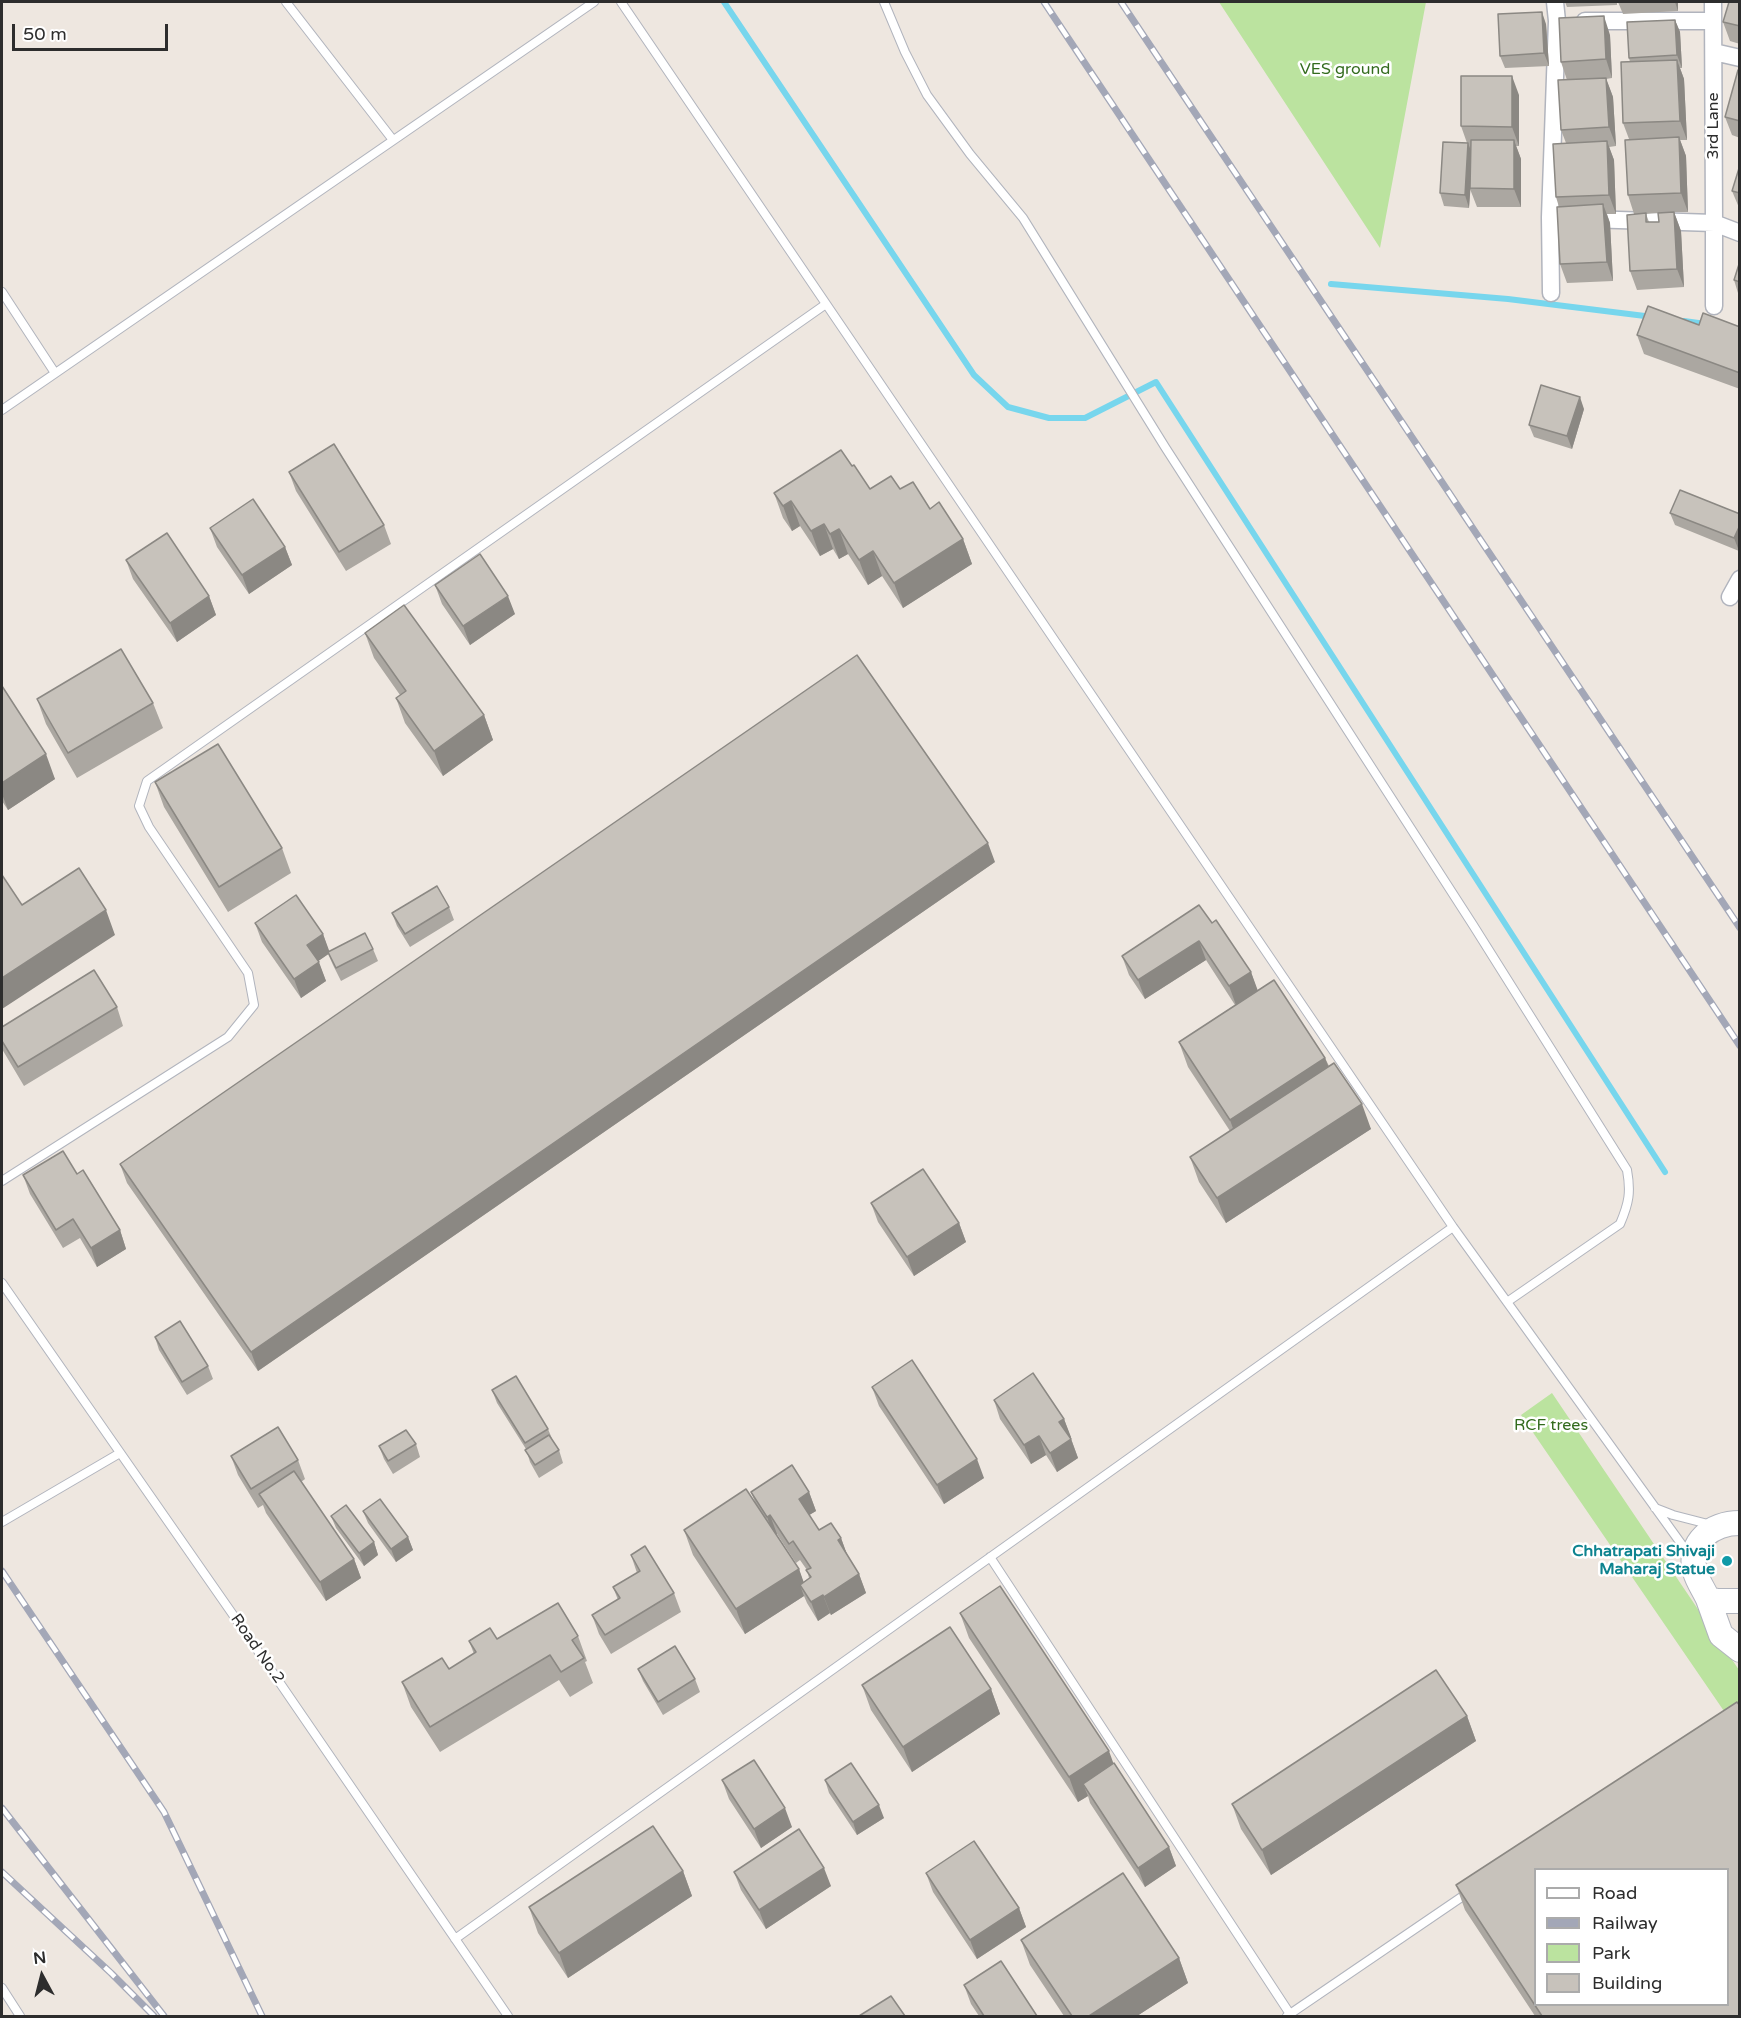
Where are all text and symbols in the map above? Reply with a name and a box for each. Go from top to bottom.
scale bar [15,12,171,50]
text: 50 m [23,23,67,45]
park label: VES ground [1300,60,1390,80]
street label: 3rd Lane [1704,92,1724,160]
park label: RCF trees [1514,1416,1588,1436]
place label: Chhatrapati Shivaji Maharaj Statue [1572,1542,1715,1580]
marker: Chhatrapati Shivaji Maharaj Statue [1720,1554,1734,1568]
street label: Road No.2 [226,1610,288,1688]
legend [1534,1868,1729,2006]
text: Road [1592,1882,1637,1904]
text: Railway [1592,1912,1658,1934]
text: Park [1592,1942,1630,1964]
north arrow [12,1946,72,2006]
text: N [32,1947,47,1969]
text: Building [1592,1972,1662,1994]

